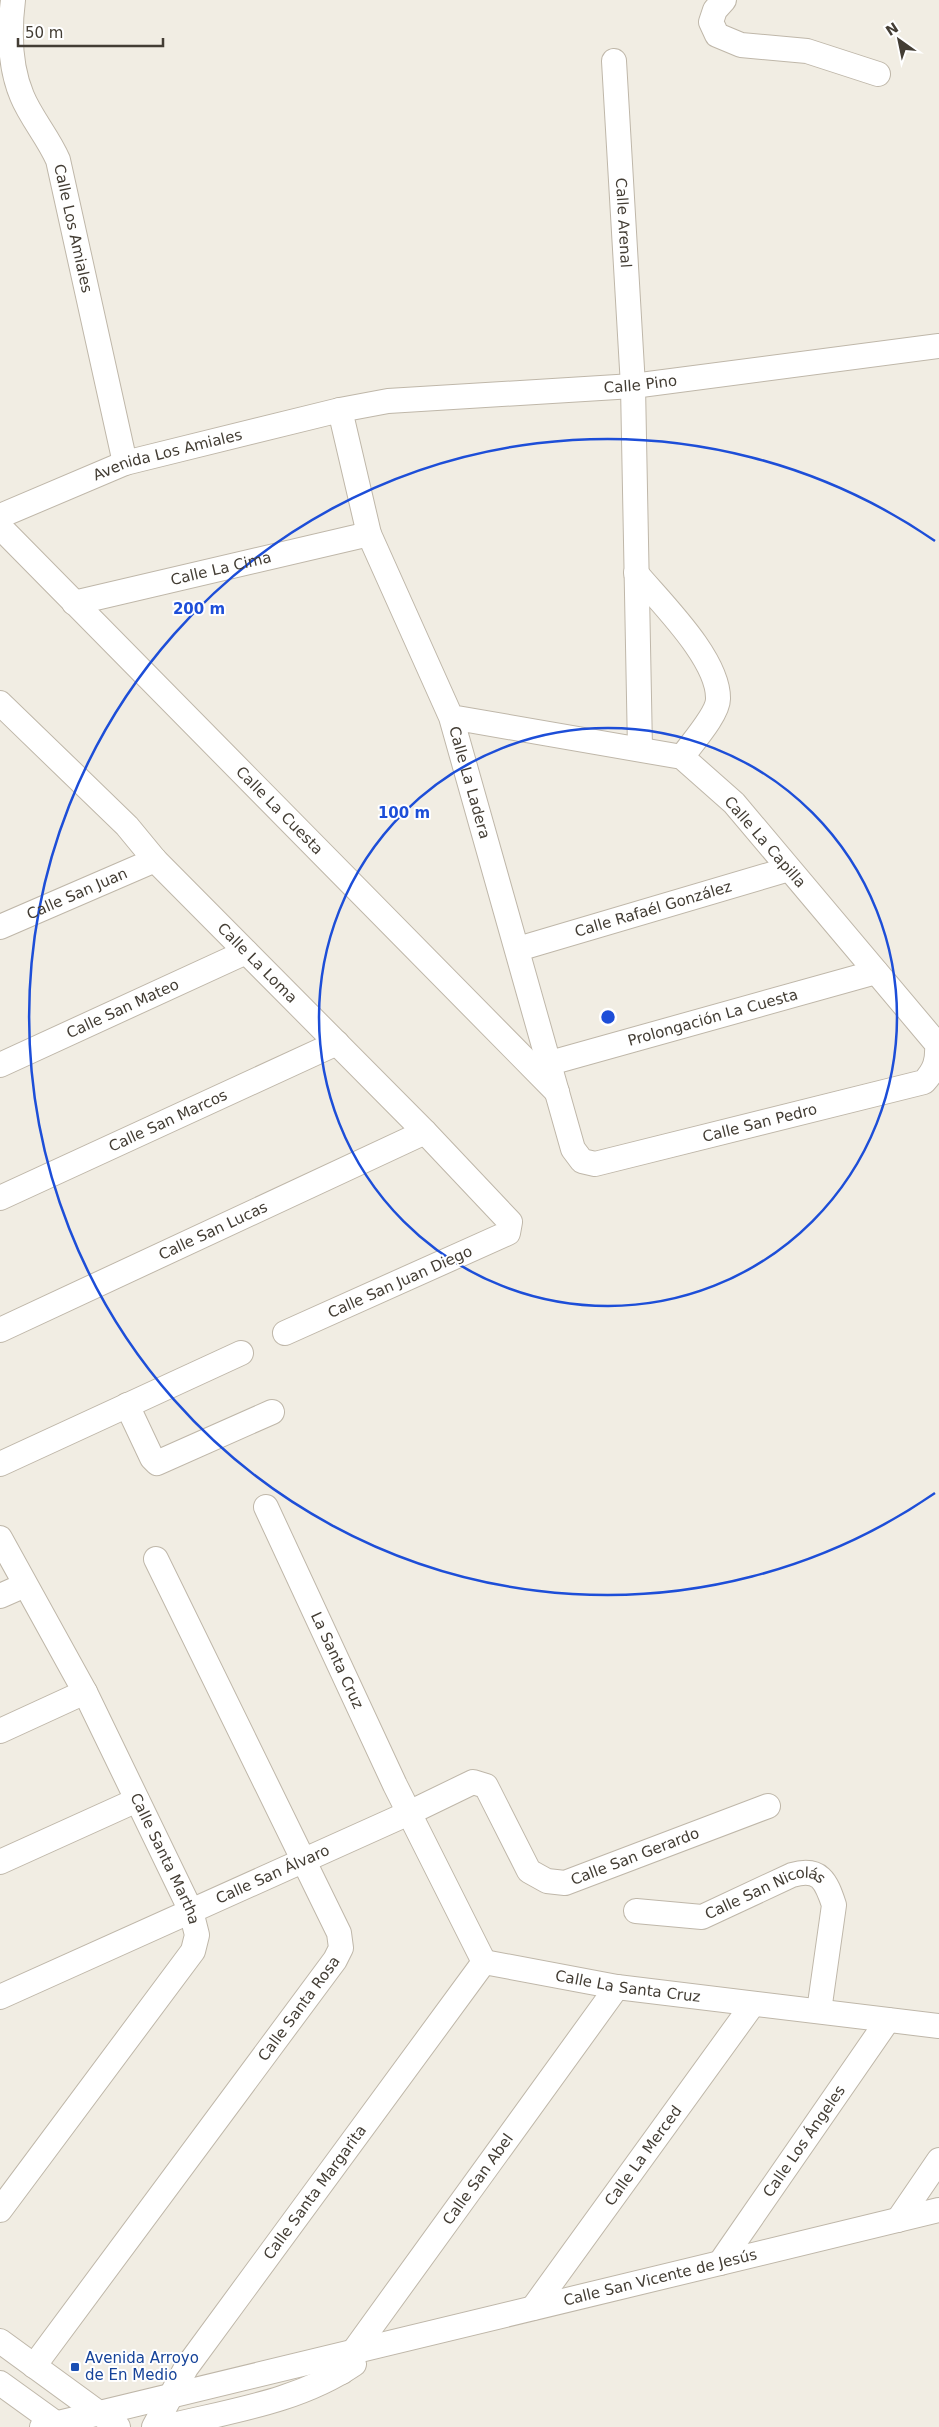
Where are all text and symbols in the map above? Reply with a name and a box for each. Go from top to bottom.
scale bar [18,15,162,47]
north arrow [874,15,924,65]
text: N [883,19,901,39]
text: 50 m [25,24,63,42]
street label: Calle Los Amiales [50,162,96,295]
street label: Calle Arenal [612,177,635,268]
street label: Calle Pino [603,371,678,397]
street label: Avenida Los Amiales [90,425,244,484]
street label: Calle La Cima [169,548,273,589]
text: 200 m [173,600,225,618]
street label: Calle La Ladera [445,724,494,841]
street label: Calle La Cuesta [232,763,327,858]
street label: Calle La Capilla [720,793,810,891]
text: 100 m [378,804,430,822]
street label: Calle San Juan [24,864,130,923]
street label: Calle Rafaél González [573,877,734,941]
street label: Calle La Loma [214,919,301,1007]
street label: Calle San Mateo [64,975,182,1042]
street label: Prolongación La Cuesta [626,985,800,1050]
centre of rings [599,1008,617,1026]
street label: Calle San Marcos [106,1086,230,1156]
street label: Calle San Pedro [701,1100,819,1146]
street label: Calle San Lucas [156,1198,270,1264]
street label: Calle San Juan Diego [325,1242,475,1322]
street label: La Santa Cruz [307,1609,367,1712]
street label: Calle Santa Martha [126,1790,203,1926]
street label: Calle San Gerardo [568,1824,702,1889]
street label: Calle San Álvaro [213,1841,332,1908]
street label: Calle San Nicolás [702,1864,830,1923]
street label: Calle Santa Rosa [254,1953,344,2065]
street label: Calle La Santa Cruz [554,1967,702,2006]
street label: Calle Los Ángeles [759,2082,849,2201]
street label: Calle La Merced [601,2102,686,2209]
street label: Calle Santa Margarita [260,2122,370,2263]
street label: Calle San Abel [439,2130,517,2228]
street label: Calle San Vicente de Jesús [562,2245,759,2310]
place label: Avenida Arroyo de En Medio [85,2349,199,2384]
marker: Avenida Arroyo de En Medio [69,2361,81,2373]

